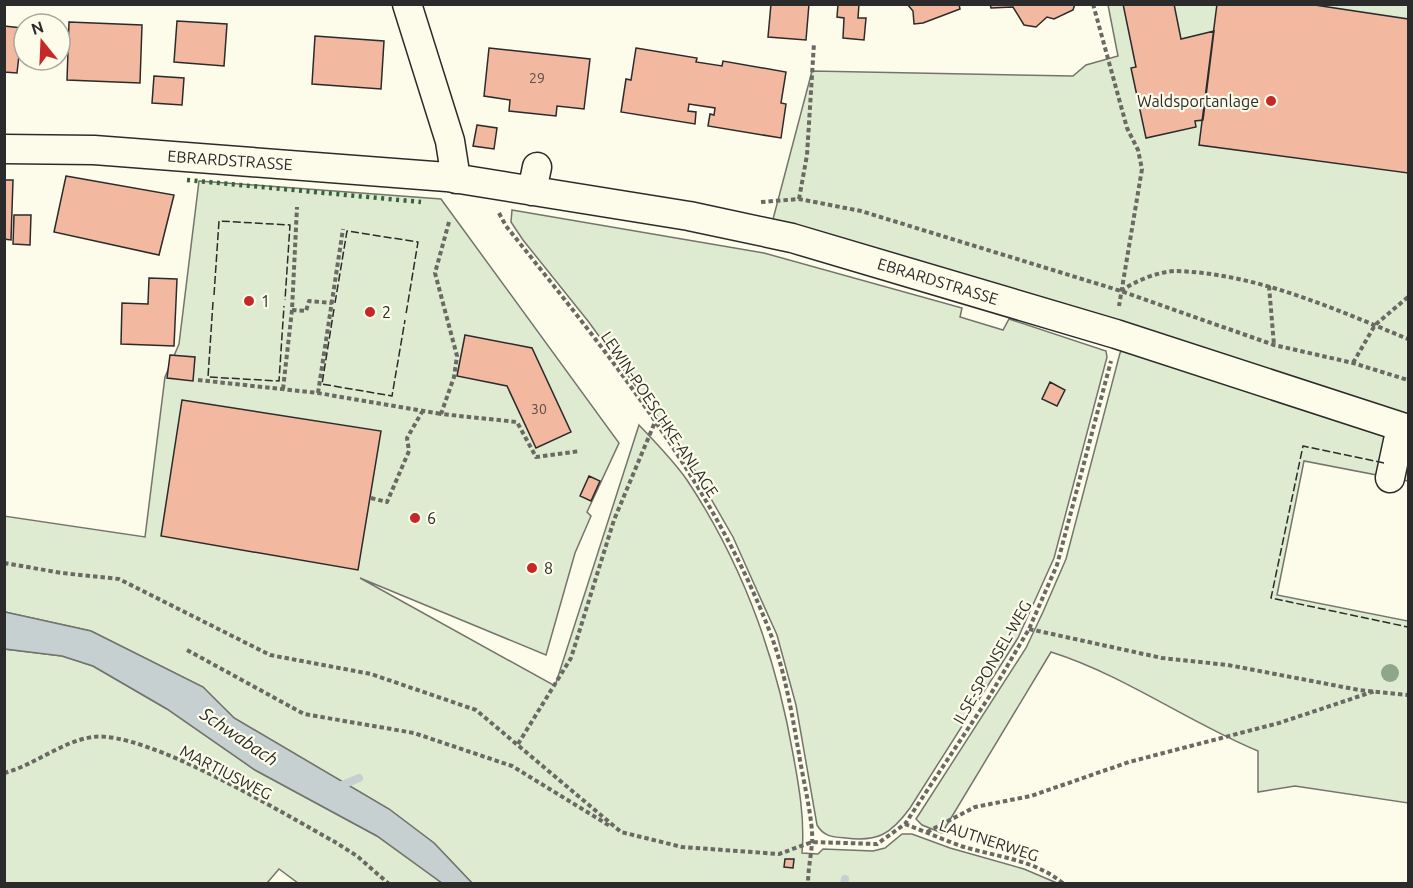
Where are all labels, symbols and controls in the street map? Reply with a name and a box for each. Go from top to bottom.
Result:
north arrow [12,12,72,72]
text: N [29,17,46,38]
house number: 29 [529,70,545,86]
place label: Waldsportanlage [1137,92,1259,110]
marker: Waldsportanlage [1264,94,1278,108]
street label: EBRARDSTRASSE [167,147,293,173]
street label: EBRARDSTRASSE [875,254,1001,308]
place label: 1 [261,292,270,310]
marker: 1 [242,294,256,308]
place label: 2 [382,303,391,321]
marker: 2 [363,305,377,319]
street label: LEWIN-POESCHKE-ANLAGE [598,328,722,500]
house number: 30 [531,401,547,417]
place label: 6 [427,509,436,527]
marker: 6 [408,511,422,525]
place label: 8 [544,559,553,577]
marker: 8 [525,561,539,575]
street label: ILSE-SPONSEL-WEG [949,597,1035,727]
water label: Schwabach [196,702,282,769]
street label: MARTIUSWEG [177,741,275,803]
street label: LAUTNERWEG [937,815,1041,865]

